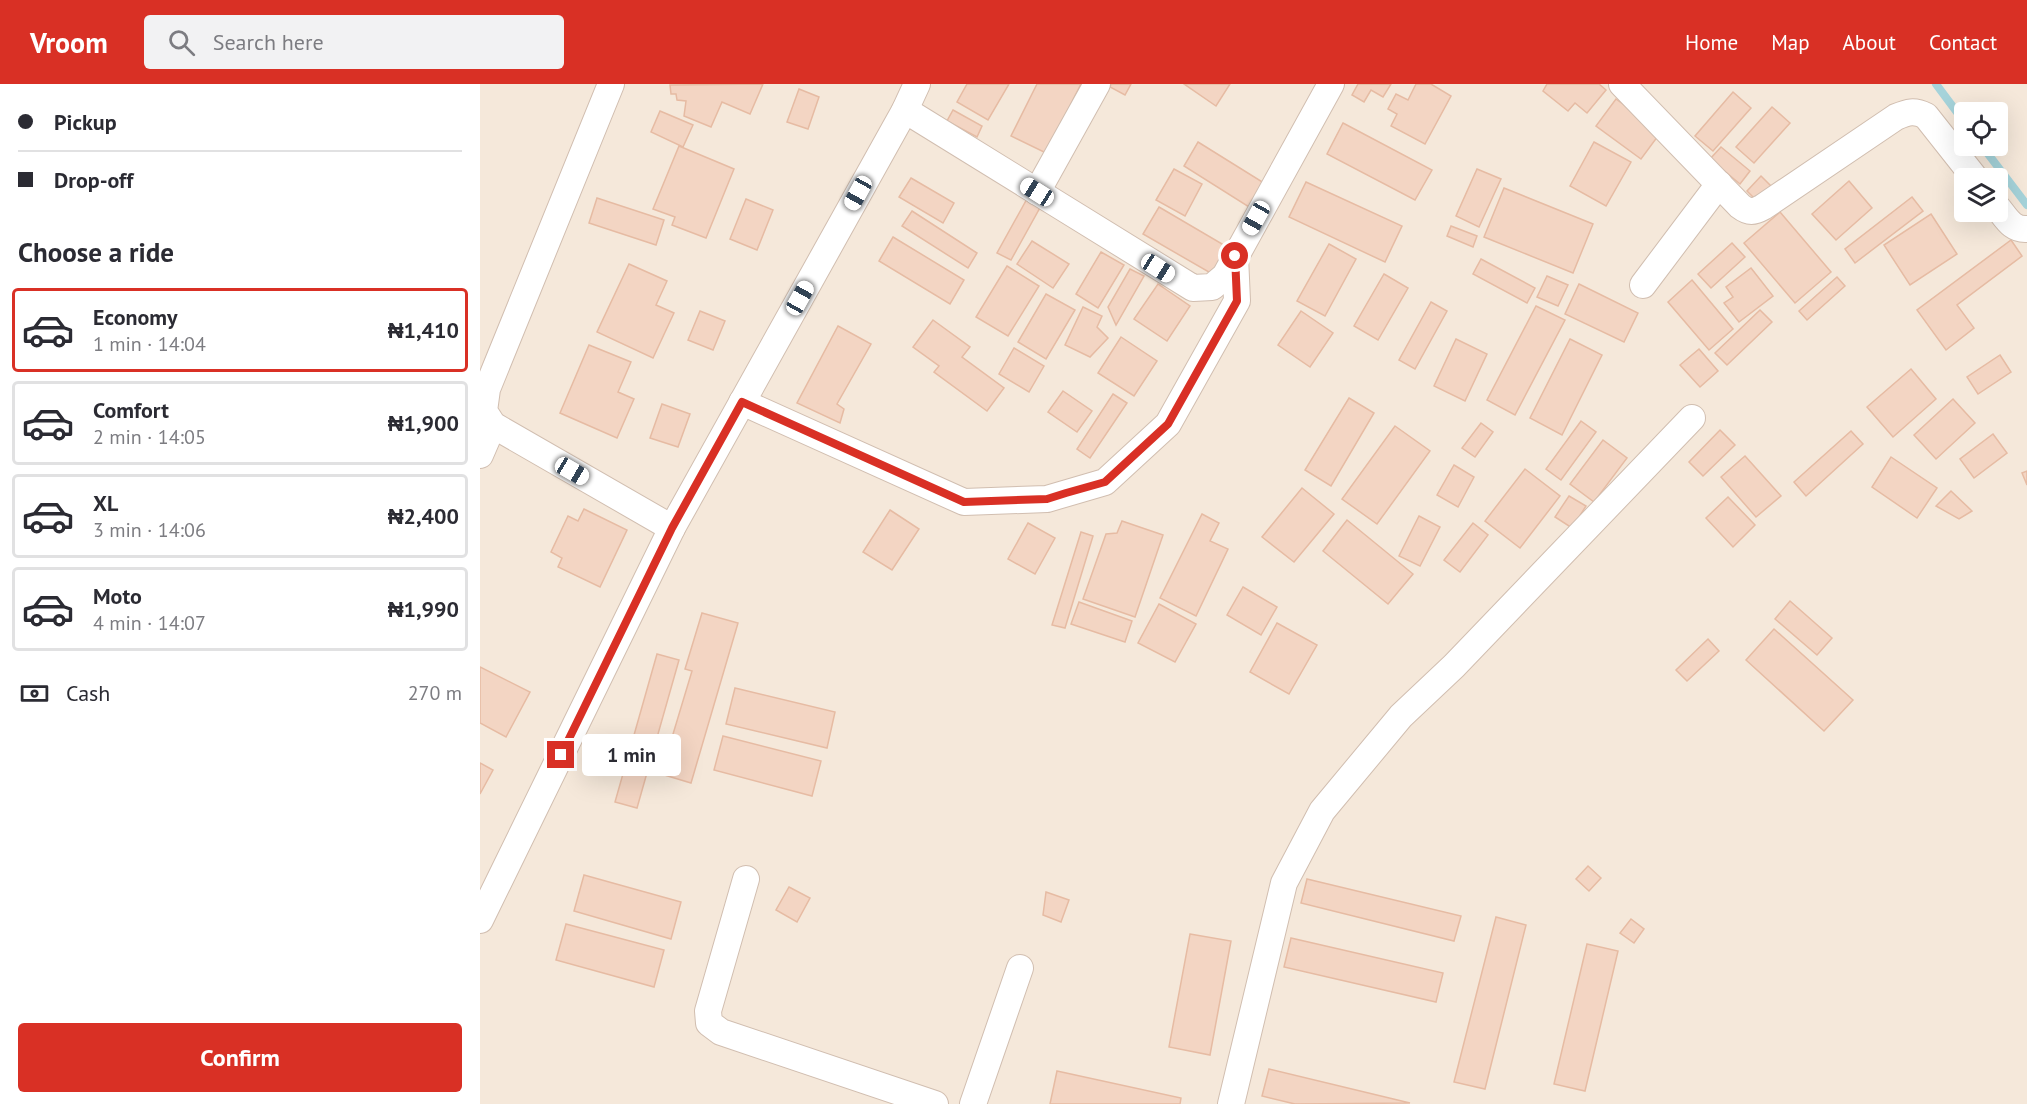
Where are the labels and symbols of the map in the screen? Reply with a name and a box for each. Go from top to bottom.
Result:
car [841,173,875,213]
car [1017,175,1057,209]
car [1239,198,1273,238]
route start [1221,242,1248,269]
car [1138,251,1178,285]
car [783,278,817,318]
car [552,454,592,488]
callout: 1 min [582,734,681,776]
route end [547,741,574,768]

